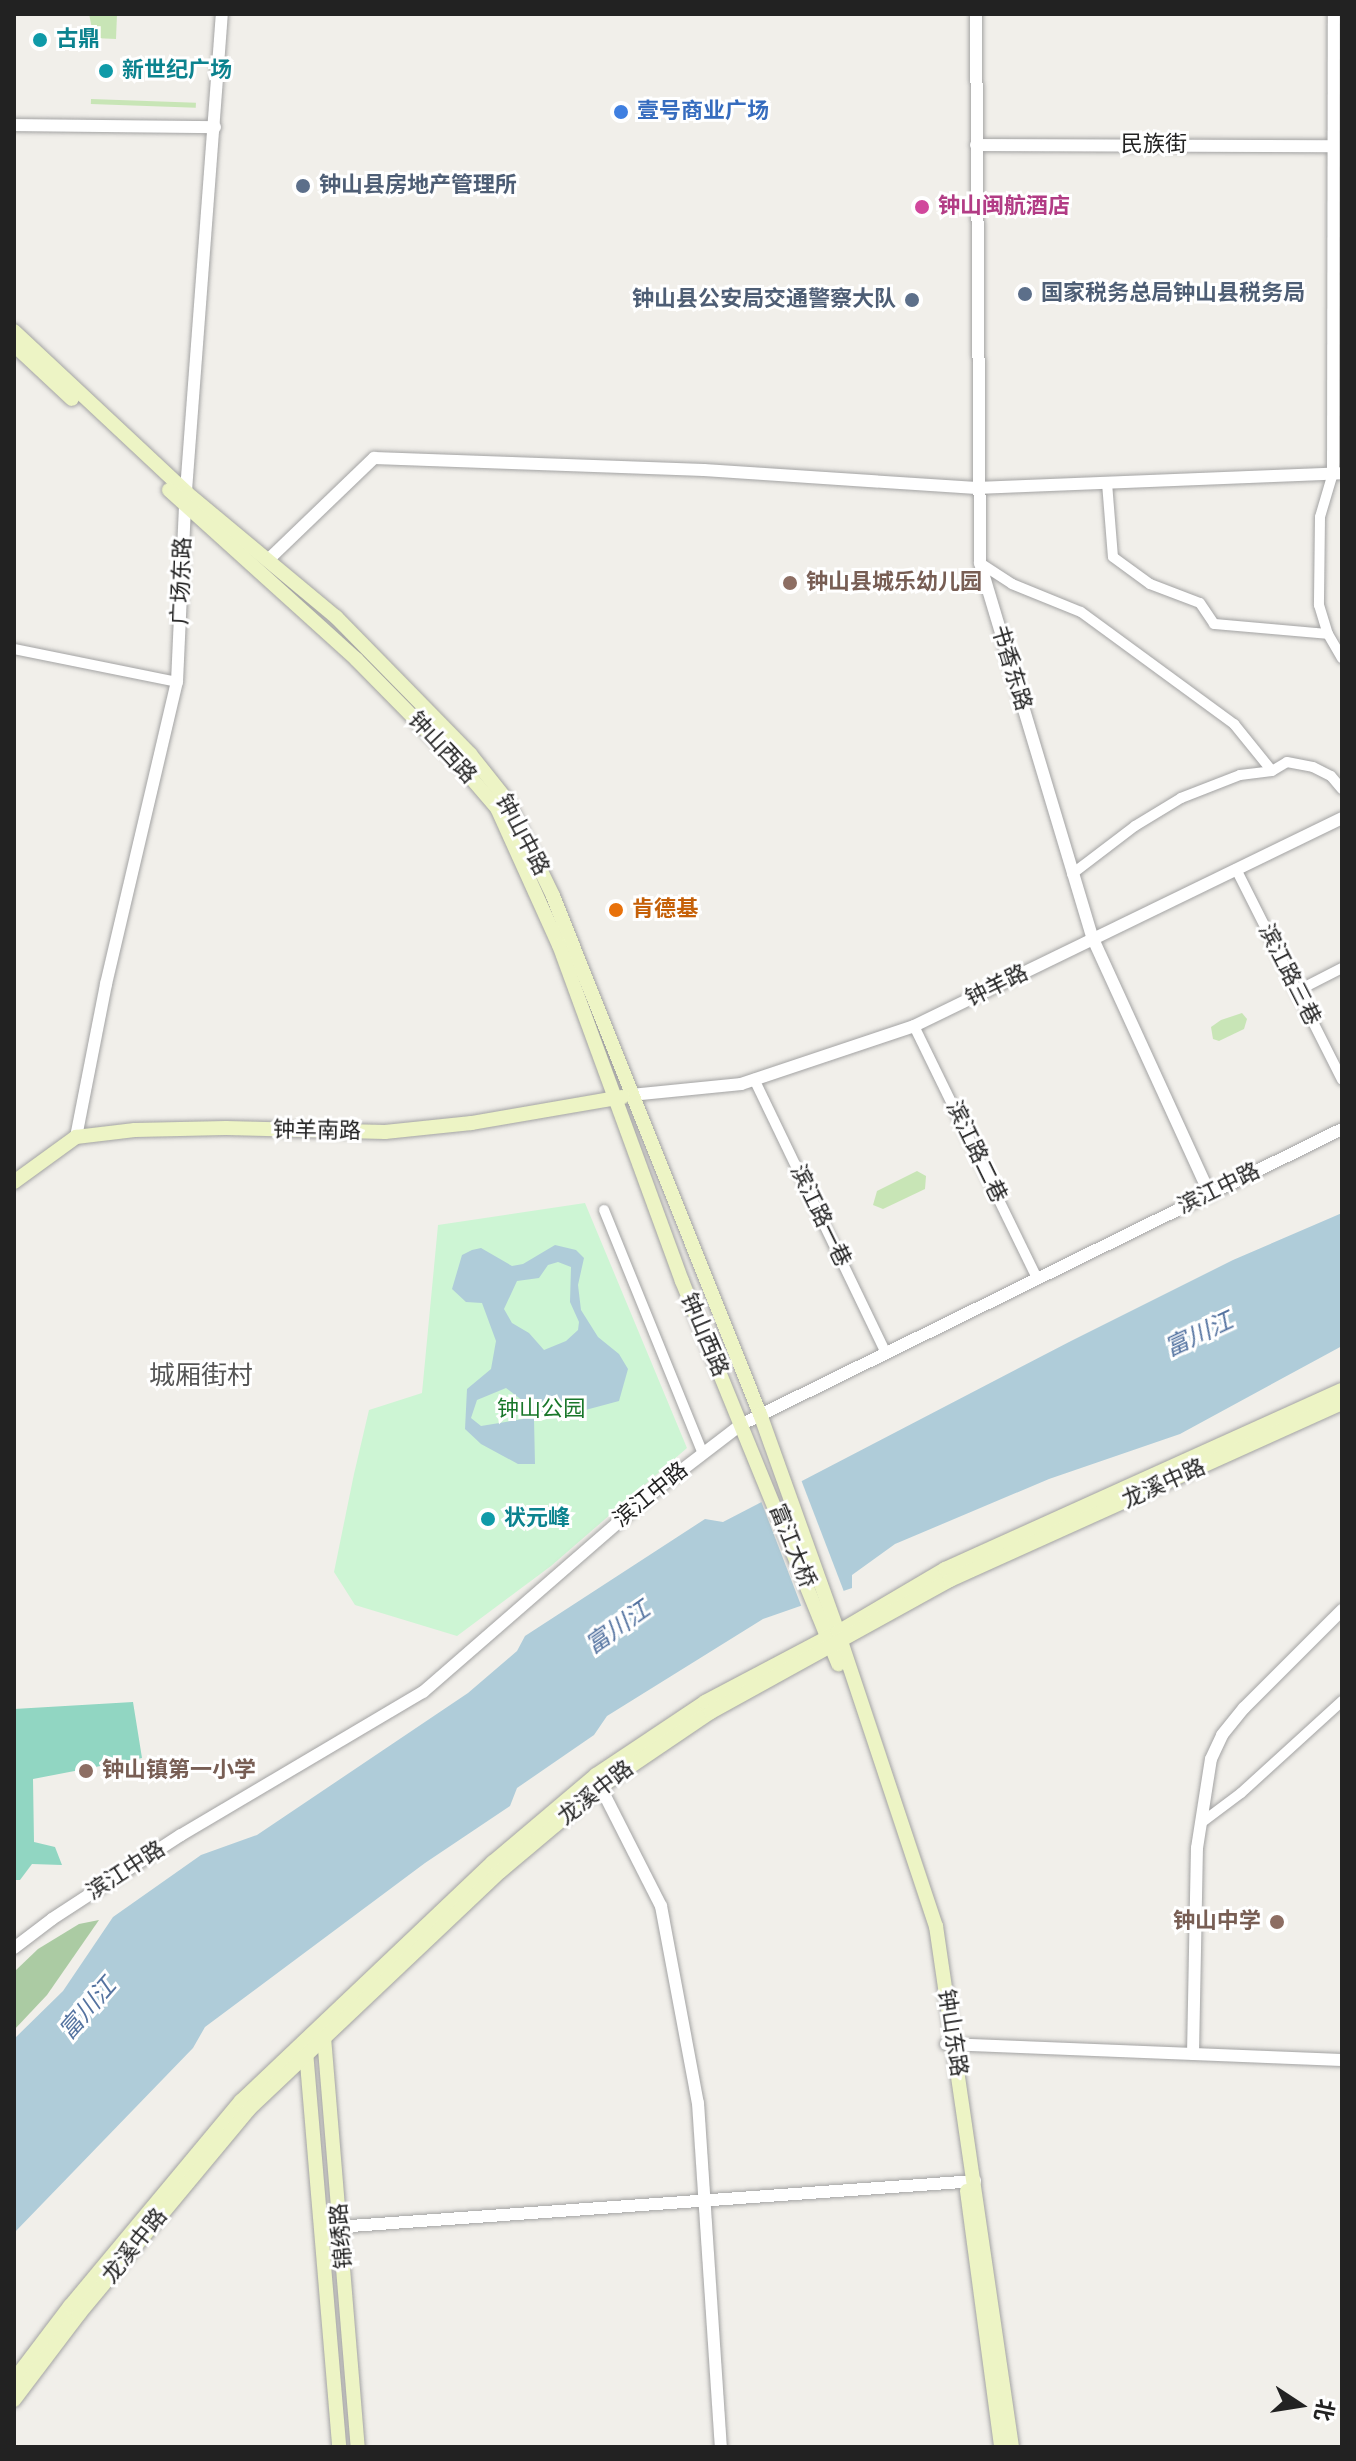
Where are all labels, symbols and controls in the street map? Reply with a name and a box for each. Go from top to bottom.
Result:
place label: 古鼎 [56,27,100,53]
marker: 古鼎 [31,31,49,49]
place label: 新世纪广场 [122,58,232,84]
marker: 新世纪广场 [97,62,115,80]
place label: 壹号商业广场 [637,99,769,125]
marker: 壹号商业广场 [612,103,630,121]
street label: 民族街 [1121,132,1187,158]
place label: 钟山县房地产管理所 [319,173,517,199]
marker: 钟山县房地产管理所 [294,177,312,195]
place label: 钟山闽航酒店 [938,194,1070,220]
marker: 钟山闽航酒店 [913,198,931,216]
place label: 国家税务总局钟山县税务局 [1041,281,1305,307]
marker: 国家税务总局钟山县税务局 [1016,285,1034,303]
place label: 钟山县公安局交通警察大队 [632,287,896,313]
marker: 钟山县公安局交通警察大队 [903,291,921,309]
street label: 广场东路 [167,537,197,625]
place label: 钟山县城乐幼儿园 [806,570,982,596]
marker: 钟山县城乐幼儿园 [781,574,799,592]
street label: 书香东路 [986,622,1036,714]
street label: 钟山西路 [402,707,482,789]
street label: 钟山中路 [490,790,554,880]
place label: 肯德基 [632,897,698,923]
marker: 肯德基 [607,901,625,919]
street label: 滨江路三巷 [1252,920,1326,1030]
street label: 钟羊路 [962,960,1032,1012]
street label: 滨江路二巷 [940,1097,1012,1207]
street label: 钟羊南路 [273,1117,361,1145]
street label: 滨江中路 [1174,1158,1264,1220]
street label: 滨江路一巷 [784,1161,856,1271]
street label: 钟山西路 [675,1289,733,1381]
water label: 富川江 [1160,1307,1238,1363]
district label: 城厢街村 [149,1360,253,1392]
park label: 钟山公园 [497,1397,585,1423]
street label: 龙溪中路 [1118,1454,1210,1514]
street label: 滨江中路 [608,1457,694,1533]
street label: 富江大桥 [763,1500,821,1592]
place label: 状元峰 [504,1506,570,1532]
marker: 状元峰 [479,1510,497,1528]
water label: 富川江 [580,1596,656,1660]
street label: 龙溪中路 [553,1756,639,1830]
place label: 钟山镇第一小学 [102,1758,256,1784]
marker: 钟山镇第一小学 [77,1762,95,1780]
street label: 滨江中路 [82,1836,170,1906]
place label: 钟山中学 [1173,1909,1261,1935]
marker: 钟山中学 [1268,1913,1286,1931]
water label: 富川江 [54,1972,122,2046]
street label: 钟山东路 [932,1987,972,2079]
street label: 锦绣路 [326,2202,358,2270]
street label: 龙溪中路 [97,2203,173,2289]
north arrow [1260,2365,1340,2445]
text: 北 [1306,2396,1341,2424]

